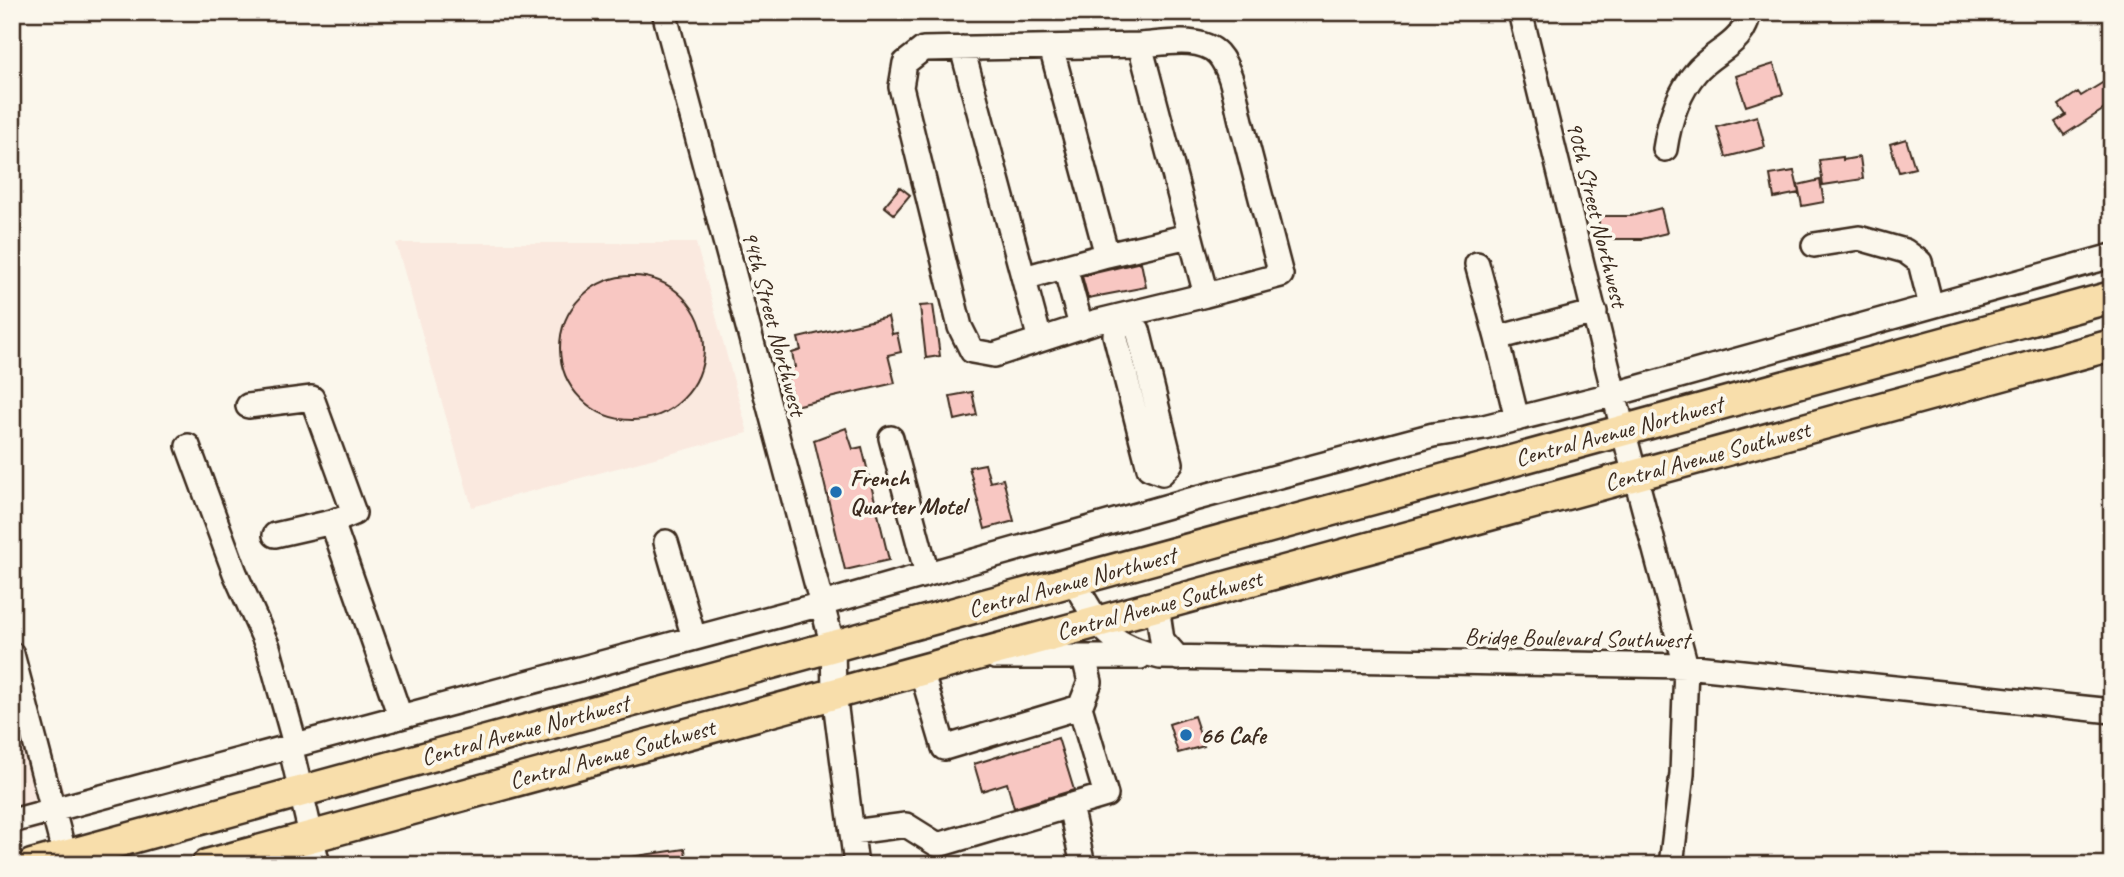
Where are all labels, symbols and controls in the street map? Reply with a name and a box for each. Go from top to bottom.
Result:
street label: 90th Street Northwest [1559,118,1635,312]
street label: 94th Street Northwest [735,227,814,421]
street label: Central Avenue Northwest [1512,388,1729,473]
street label: Central Avenue Southwest [1601,414,1815,498]
place label: French Quarter Motel [850,463,971,521]
marker: French Quarter Motel [828,484,844,500]
street label: Central Avenue Northwest [965,539,1182,624]
street label: Central Avenue Southwest [1053,563,1267,647]
street label: Bridge Boulevard Southwest [1464,621,1693,655]
street label: Central Avenue Northwest [418,687,635,772]
street label: Central Avenue Southwest [506,712,720,796]
place label: 66 Cafe [1200,720,1268,750]
marker: 66 Cafe [1178,727,1194,743]

